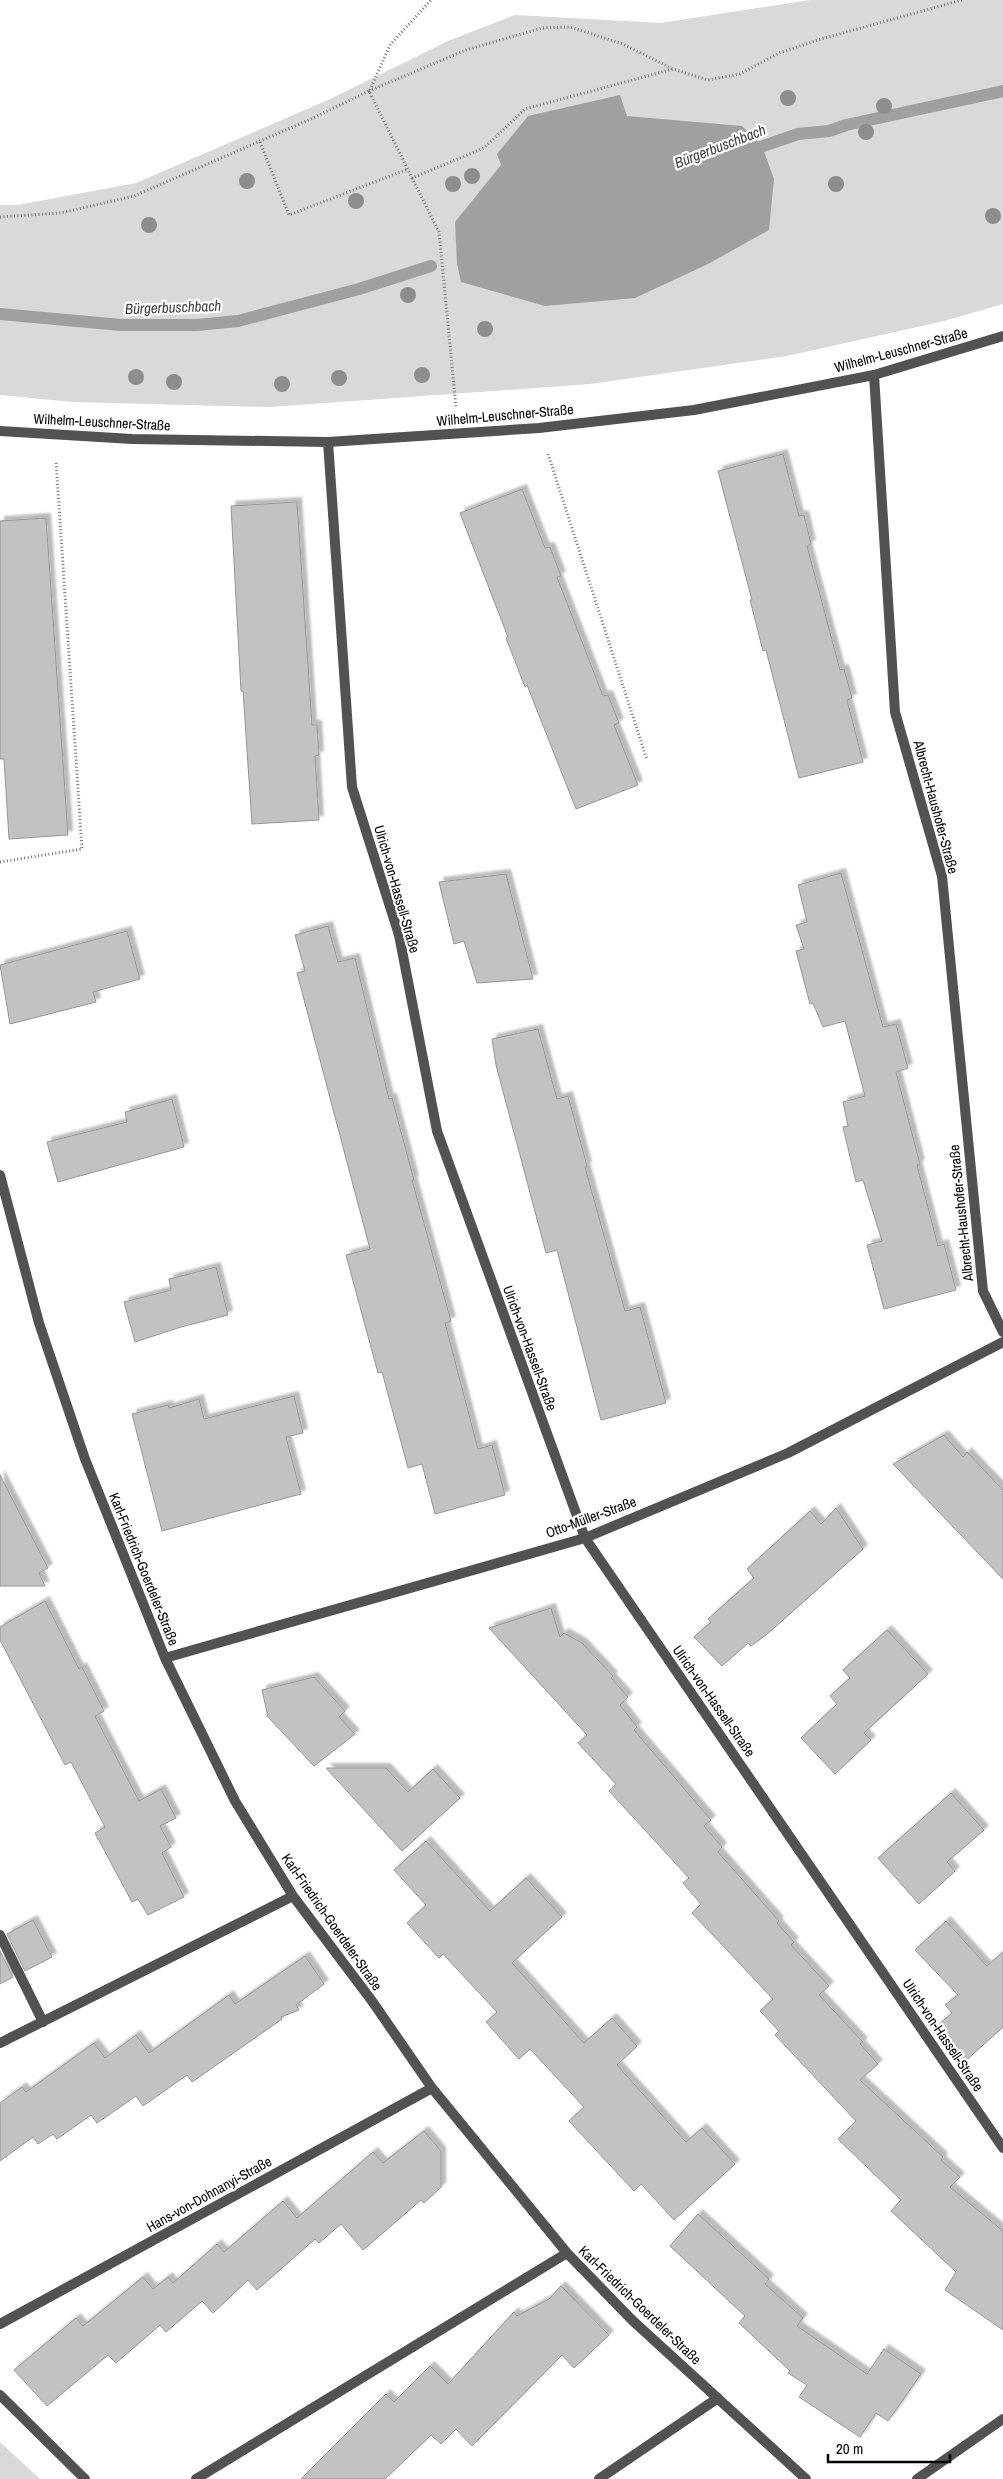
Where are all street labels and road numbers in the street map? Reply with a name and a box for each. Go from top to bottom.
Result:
street label: Wilhelm-Leuschner-Straße [832,324,970,376]
street label: Wilhelm-Leuschner-Straße [436,400,574,430]
street label: Wilhelm-Leuschner-Straße [33,409,171,435]
street label: Albrecht-Haushofer-Straße [909,737,962,876]
street label: Ulrich-von-Hassell-Straße [370,823,424,955]
street label: Albrecht-Haushofer-Straße [945,1144,977,1283]
street label: Ulrich-von-Hassell-Straße [499,1283,561,1413]
street label: Karl-Friedrich-Goerdeler-Straße [105,1490,183,1648]
street label: Otto-Müller-Straße [543,1492,639,1542]
street label: Ulrich-von-Hassell-Straße [669,1642,759,1760]
street label: Karl-Friedrich-Goerdeler-Straße [278,1850,386,1994]
street label: Ulrich-von-Hassell-Straße [899,1975,987,2095]
street label: Hans-von-Dohnanyi-Straße [143,2152,275,2236]
street label: Karl-Friedrich-Goerdeler-Straße [575,2242,705,2368]

